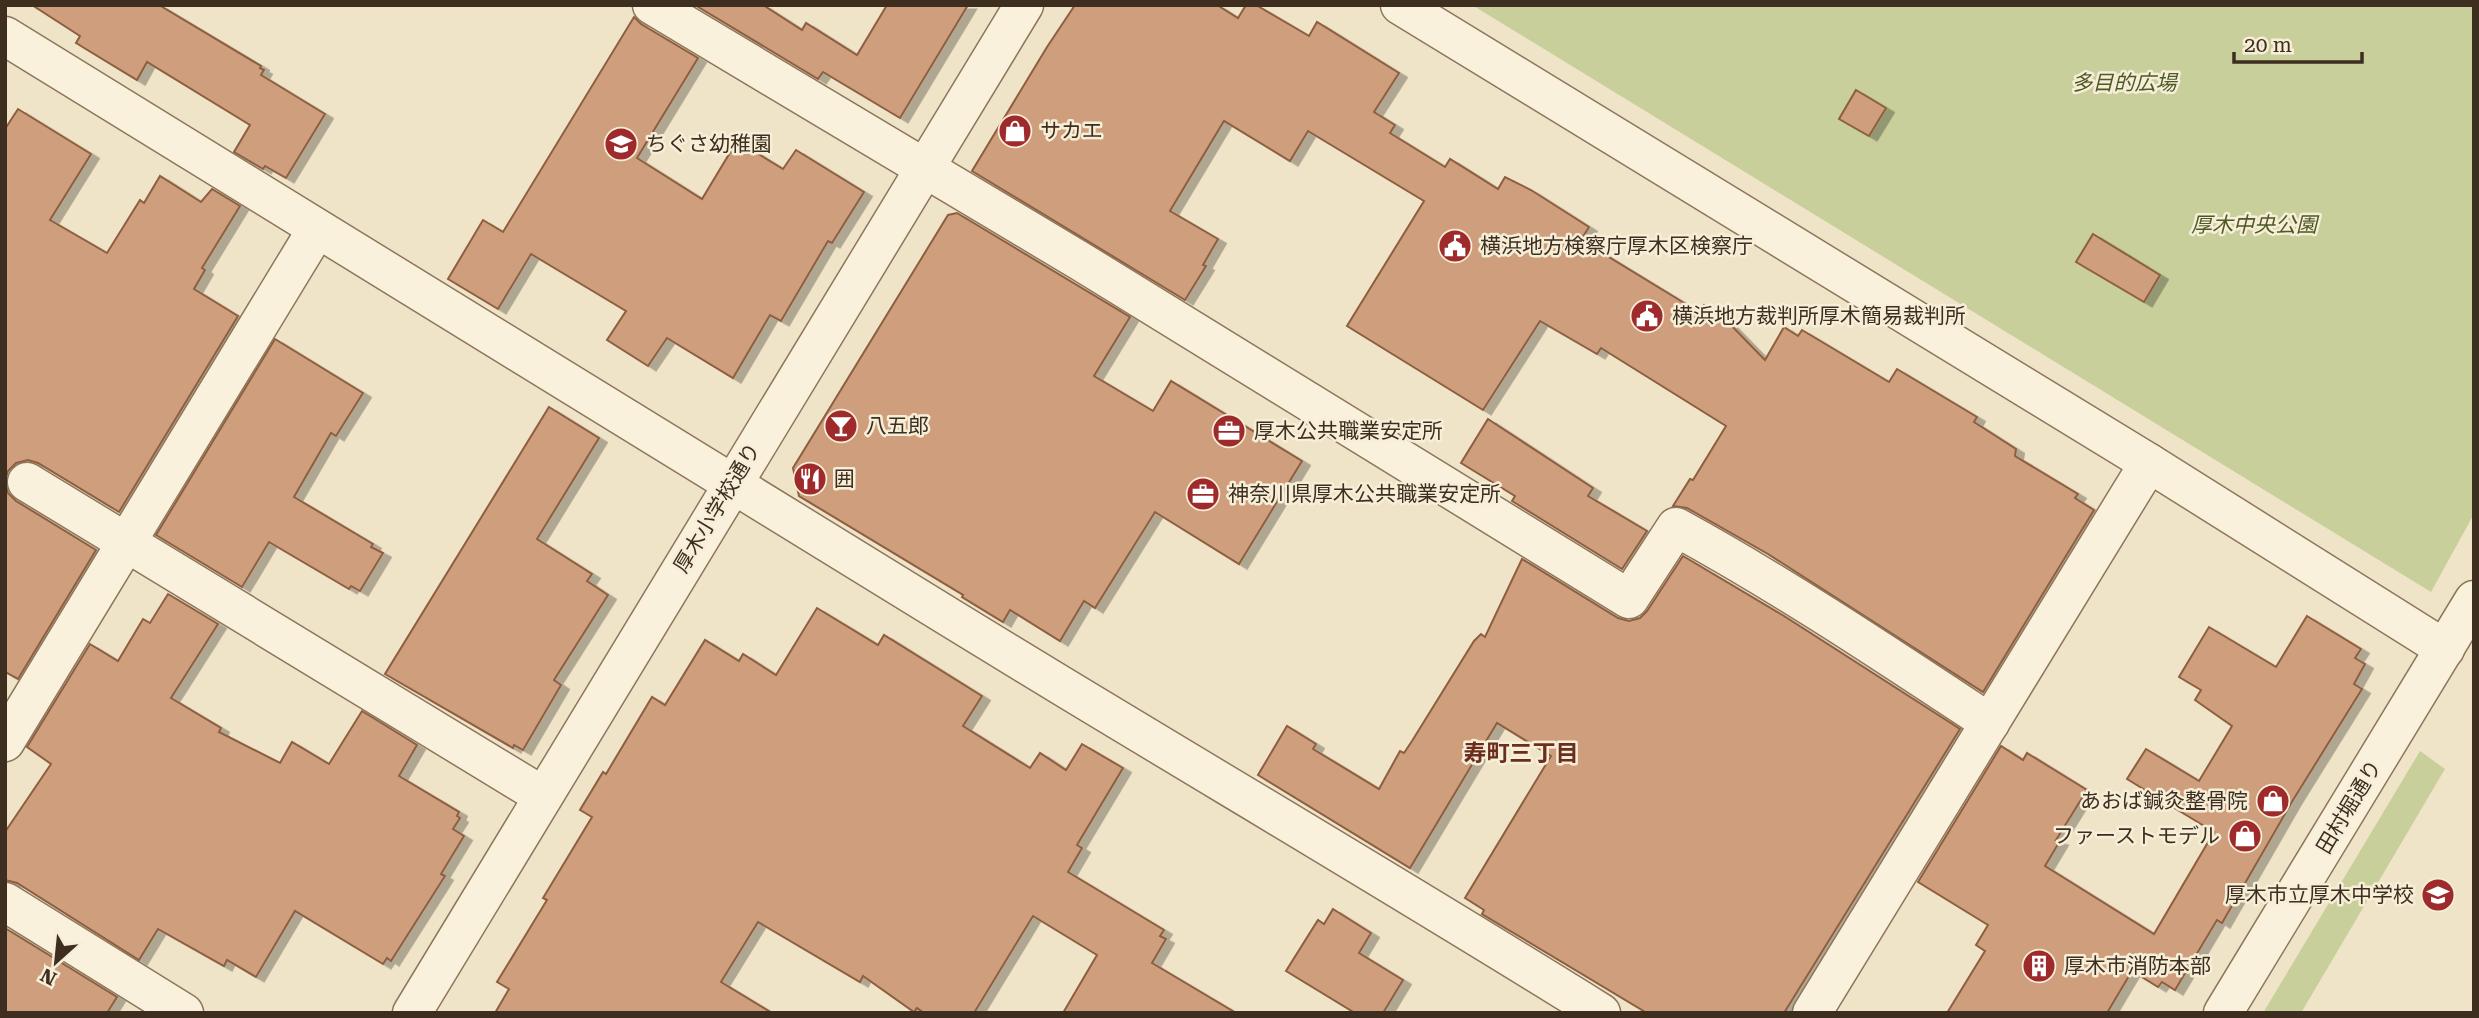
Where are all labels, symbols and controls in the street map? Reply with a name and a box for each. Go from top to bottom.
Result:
scale bar [2234,21,2362,65]
text: 20 m [2244,33,2292,57]
park label: 多目的広場 [2072,71,2178,95]
shop icon: サカエ [996,112,1034,150]
place label: サカエ [1040,119,1103,143]
school or university icon: ちぐさ幼稚園 [602,125,640,163]
place label: ちぐさ幼稚園 [646,132,772,156]
park label: 厚木中央公園 [2191,213,2320,237]
public building icon: 横浜地方検察庁厚木区検察庁 [1436,227,1474,265]
place label: 横浜地方検察庁厚木区検察庁 [1480,234,1753,258]
public building icon: 横浜地方裁判所厚木簡易裁判所 [1628,297,1666,335]
place label: 横浜地方裁判所厚木簡易裁判所 [1672,304,1966,328]
bar icon: 八五郎 [822,407,860,445]
office icon: 厚木公共職業安定所 [1210,412,1248,450]
place label: 八五郎 [866,414,929,438]
place label: 厚木公共職業安定所 [1254,419,1443,443]
street label: 厚木小学校通り [669,439,765,577]
restaurant icon: 囲 [791,460,829,498]
place label: 囲 [834,467,855,491]
office icon: 神奈川県厚木公共職業安定所 [1184,475,1222,513]
place label: 神奈川県厚木公共職業安定所 [1228,482,1501,506]
district label: 寿町三丁目 [1464,740,1579,767]
street label: 田村堀通り [2312,756,2386,858]
shop icon: あおば鍼灸整骨院 [2254,782,2292,820]
place label: あおば鍼灸整骨院 [2080,789,2248,813]
shop icon: ファーストモデル [2226,817,2264,855]
place label: ファーストモデル [2053,824,2220,848]
school or university icon: 厚木市立厚木中学校 [2419,876,2457,914]
place label: 厚木市立厚木中学校 [2225,883,2414,907]
north arrow [21,927,91,997]
building icon: 厚木市消防本部 [2020,947,2058,985]
place label: 厚木市消防本部 [2064,954,2211,978]
text: N [36,963,60,990]

